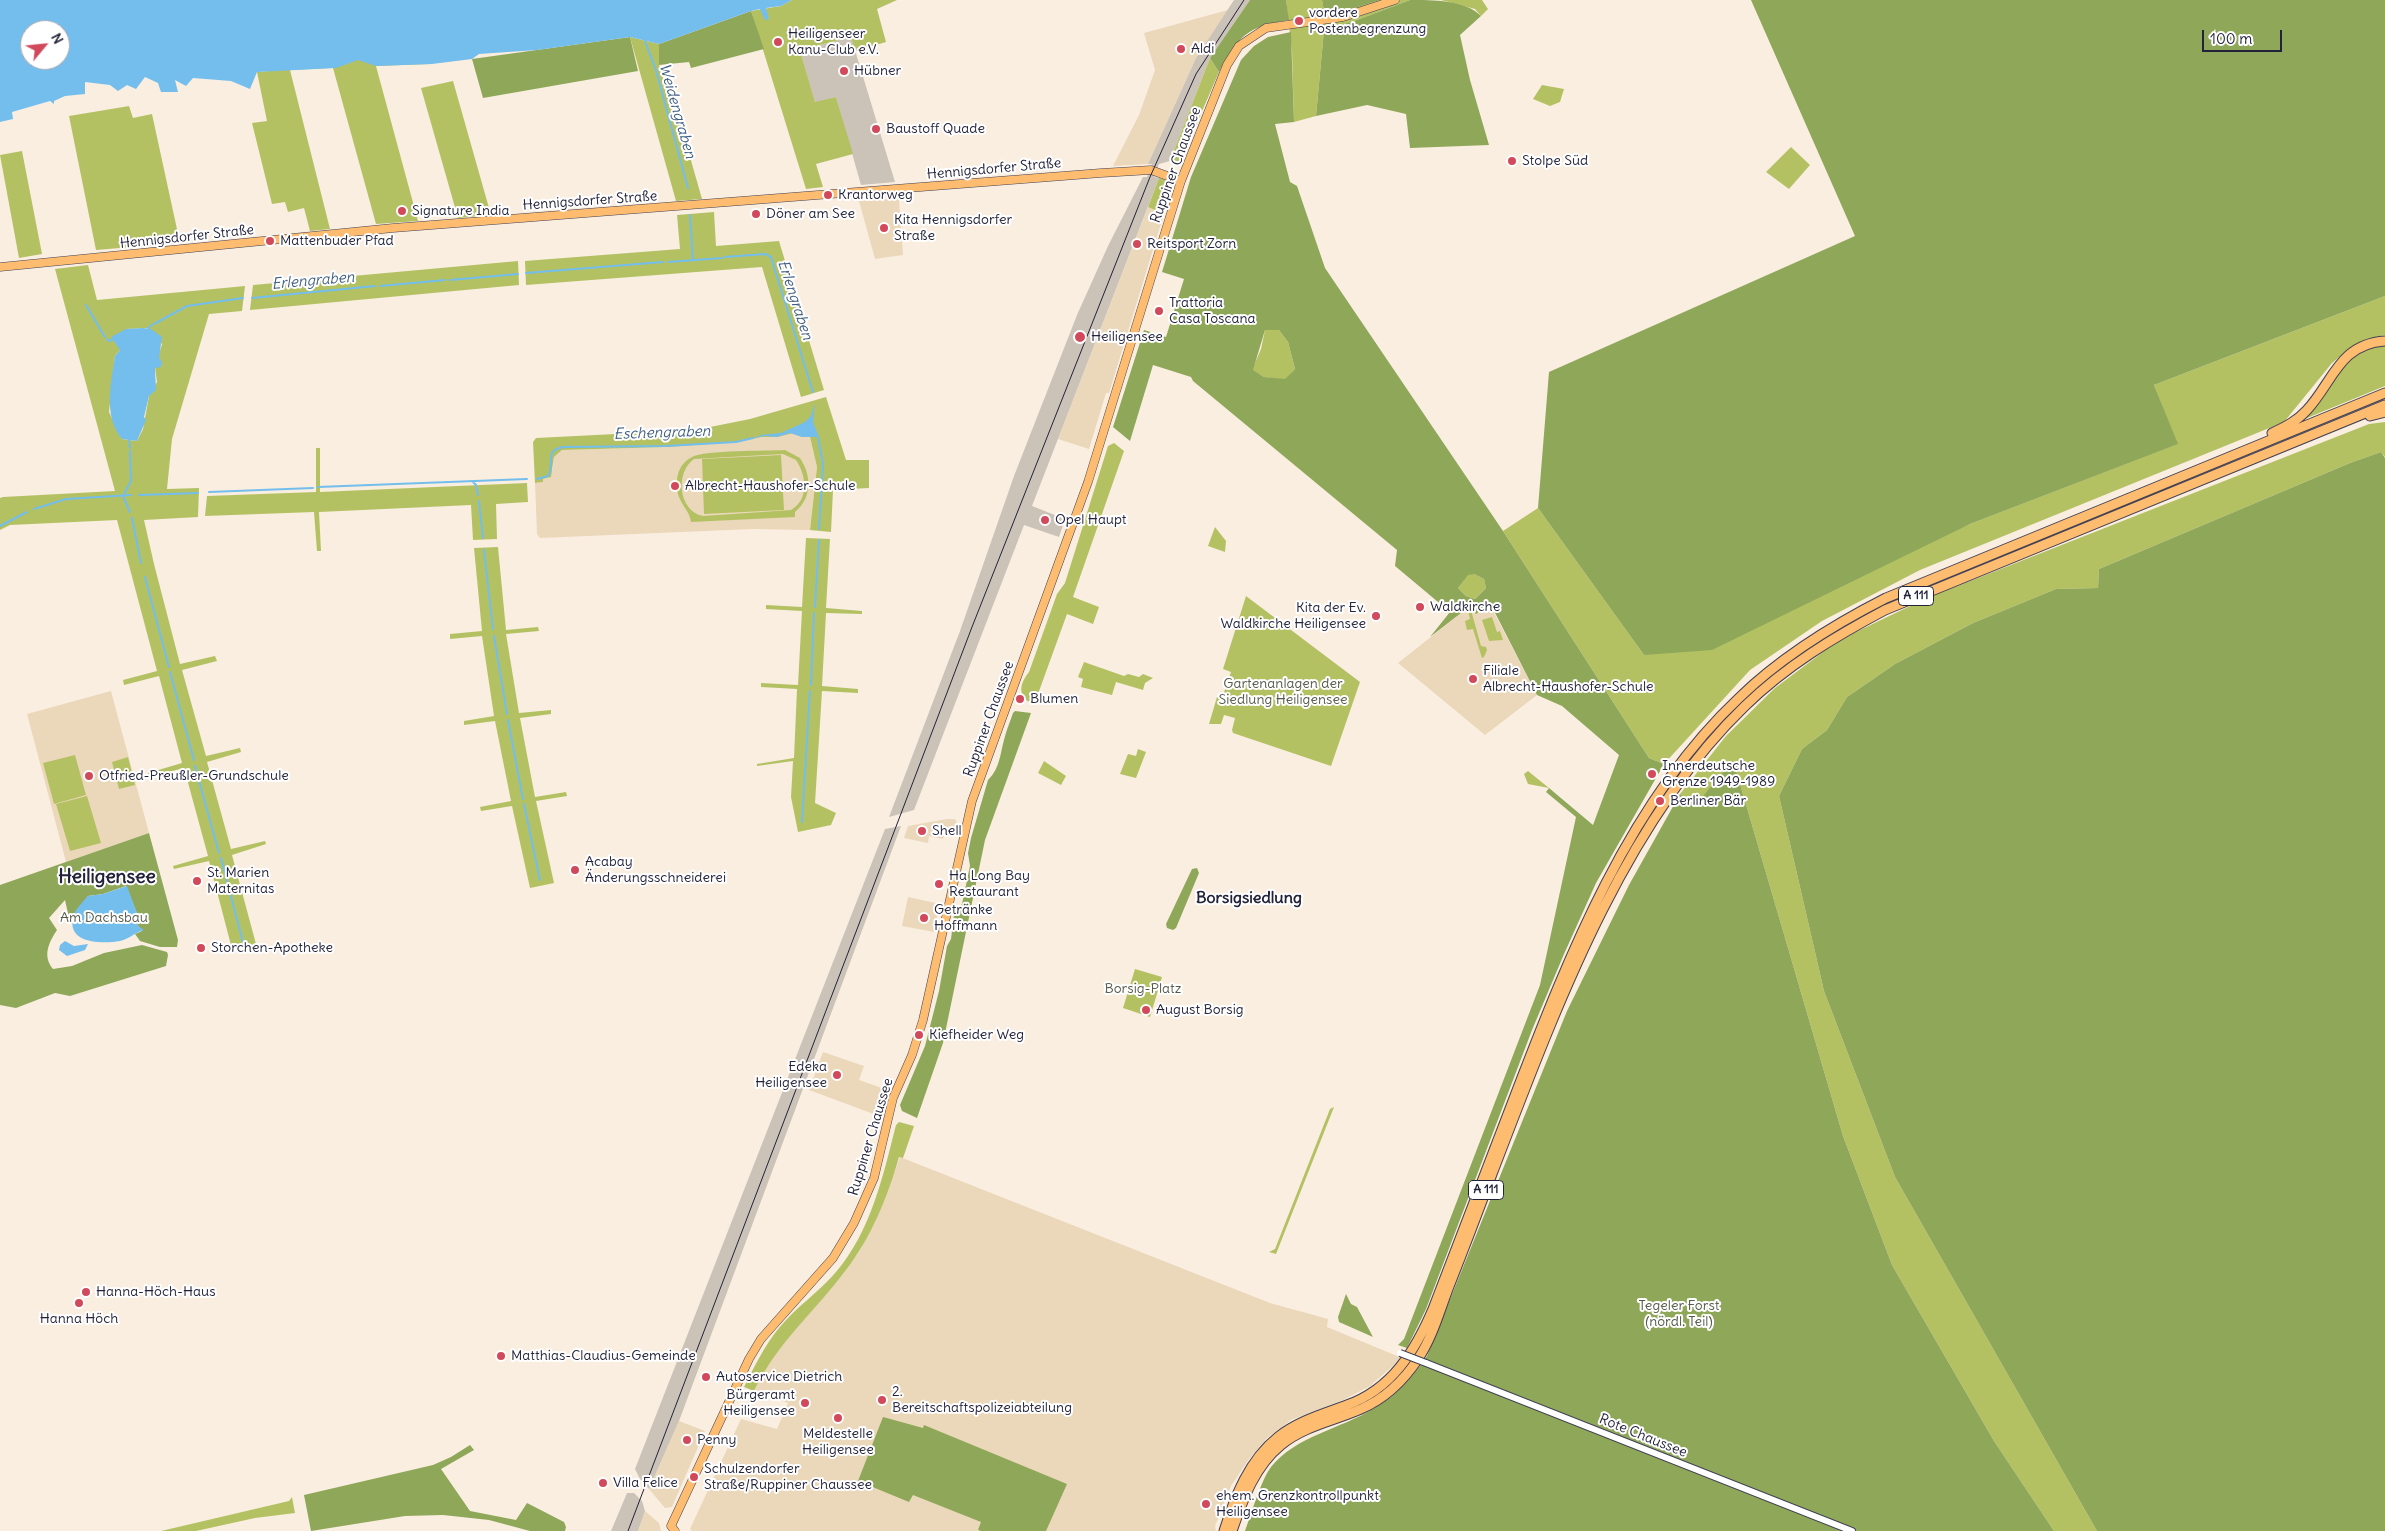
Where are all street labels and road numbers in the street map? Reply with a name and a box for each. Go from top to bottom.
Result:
street label: Ruppiner Chaussee [1147,105,1205,225]
street label: Hennigsdorfer Straße [926,155,1062,183]
street label: Hennigsdorfer Straße [522,188,658,214]
street label: Hennigsdorfer Straße [119,222,255,252]
road number: A 111 [1898,586,1934,606]
street label: Ruppiner Chaussee [960,659,1018,779]
street label: Ruppiner Chaussee [845,1076,897,1198]
road number: A 111 [1468,1180,1504,1200]
street label: Rote Chaussee [1597,1411,1689,1461]

